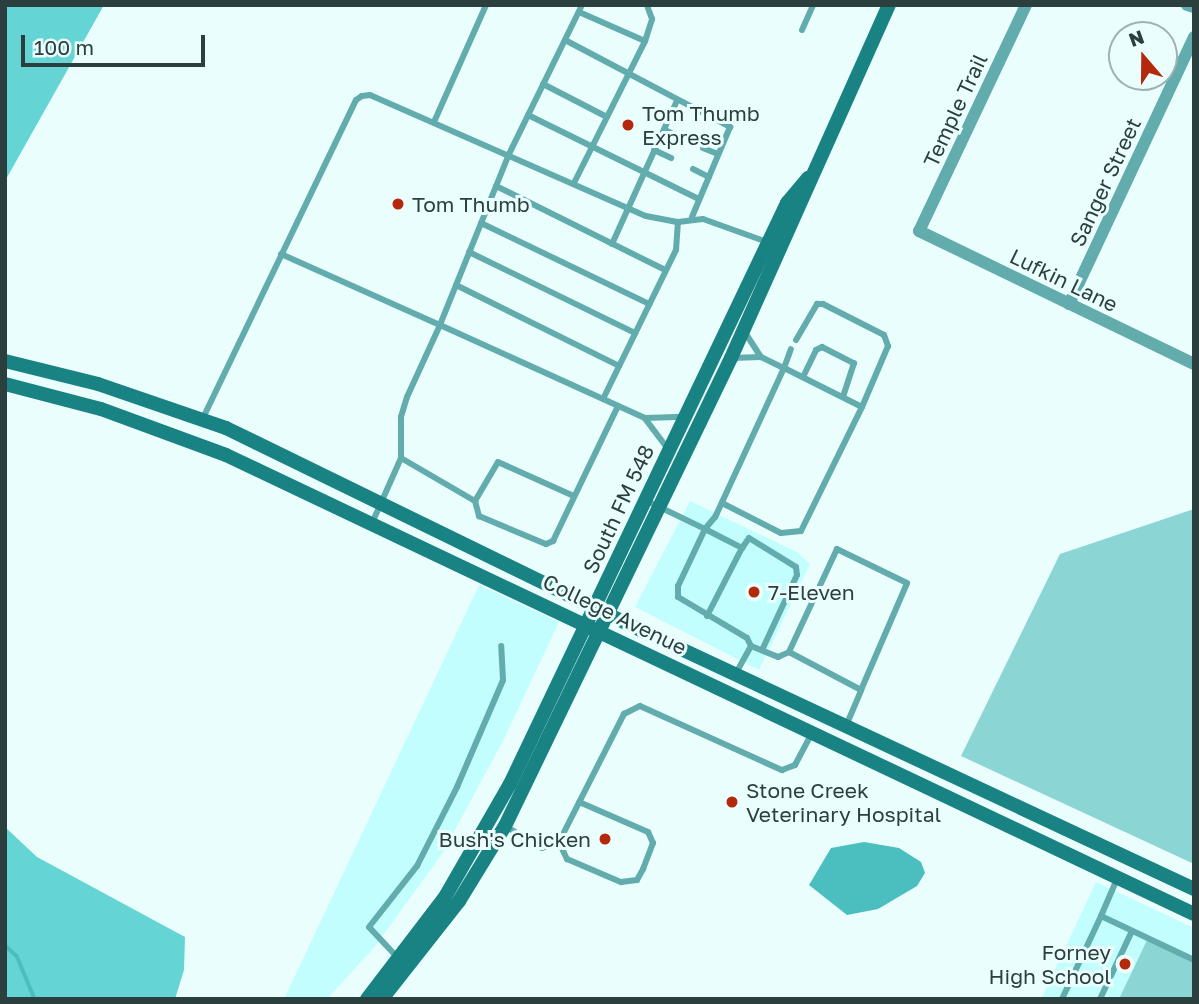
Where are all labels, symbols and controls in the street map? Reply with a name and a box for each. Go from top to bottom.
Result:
scale bar [24,21,208,65]
north arrow [1108,21,1178,91]
text: N [1126,24,1147,51]
text: 100 m [34,34,94,60]
street label: Temple Trail [918,49,992,171]
place label: Tom Thumb Express [642,100,760,150]
street label: Sanger Street [1064,114,1146,250]
marker: Tom Thumb Express [620,117,636,133]
place label: Tom Thumb [412,191,530,217]
marker: Tom Thumb [390,196,406,212]
street label: Lufkin Lane [1006,243,1122,317]
street label: South FM 548 [577,441,659,577]
street label: College Avenue [539,568,691,660]
place label: 7-Eleven [768,579,855,605]
marker: 7-Eleven [746,584,762,600]
place label: Stone Creek Veterinary Hospital [746,777,941,827]
marker: Stone Creek Veterinary Hospital [724,794,740,810]
place label: Bush's Chicken [439,826,591,852]
marker: Bush's Chicken [597,831,613,847]
place label: Forney High School [989,939,1111,989]
marker: Forney High School [1117,956,1133,972]

